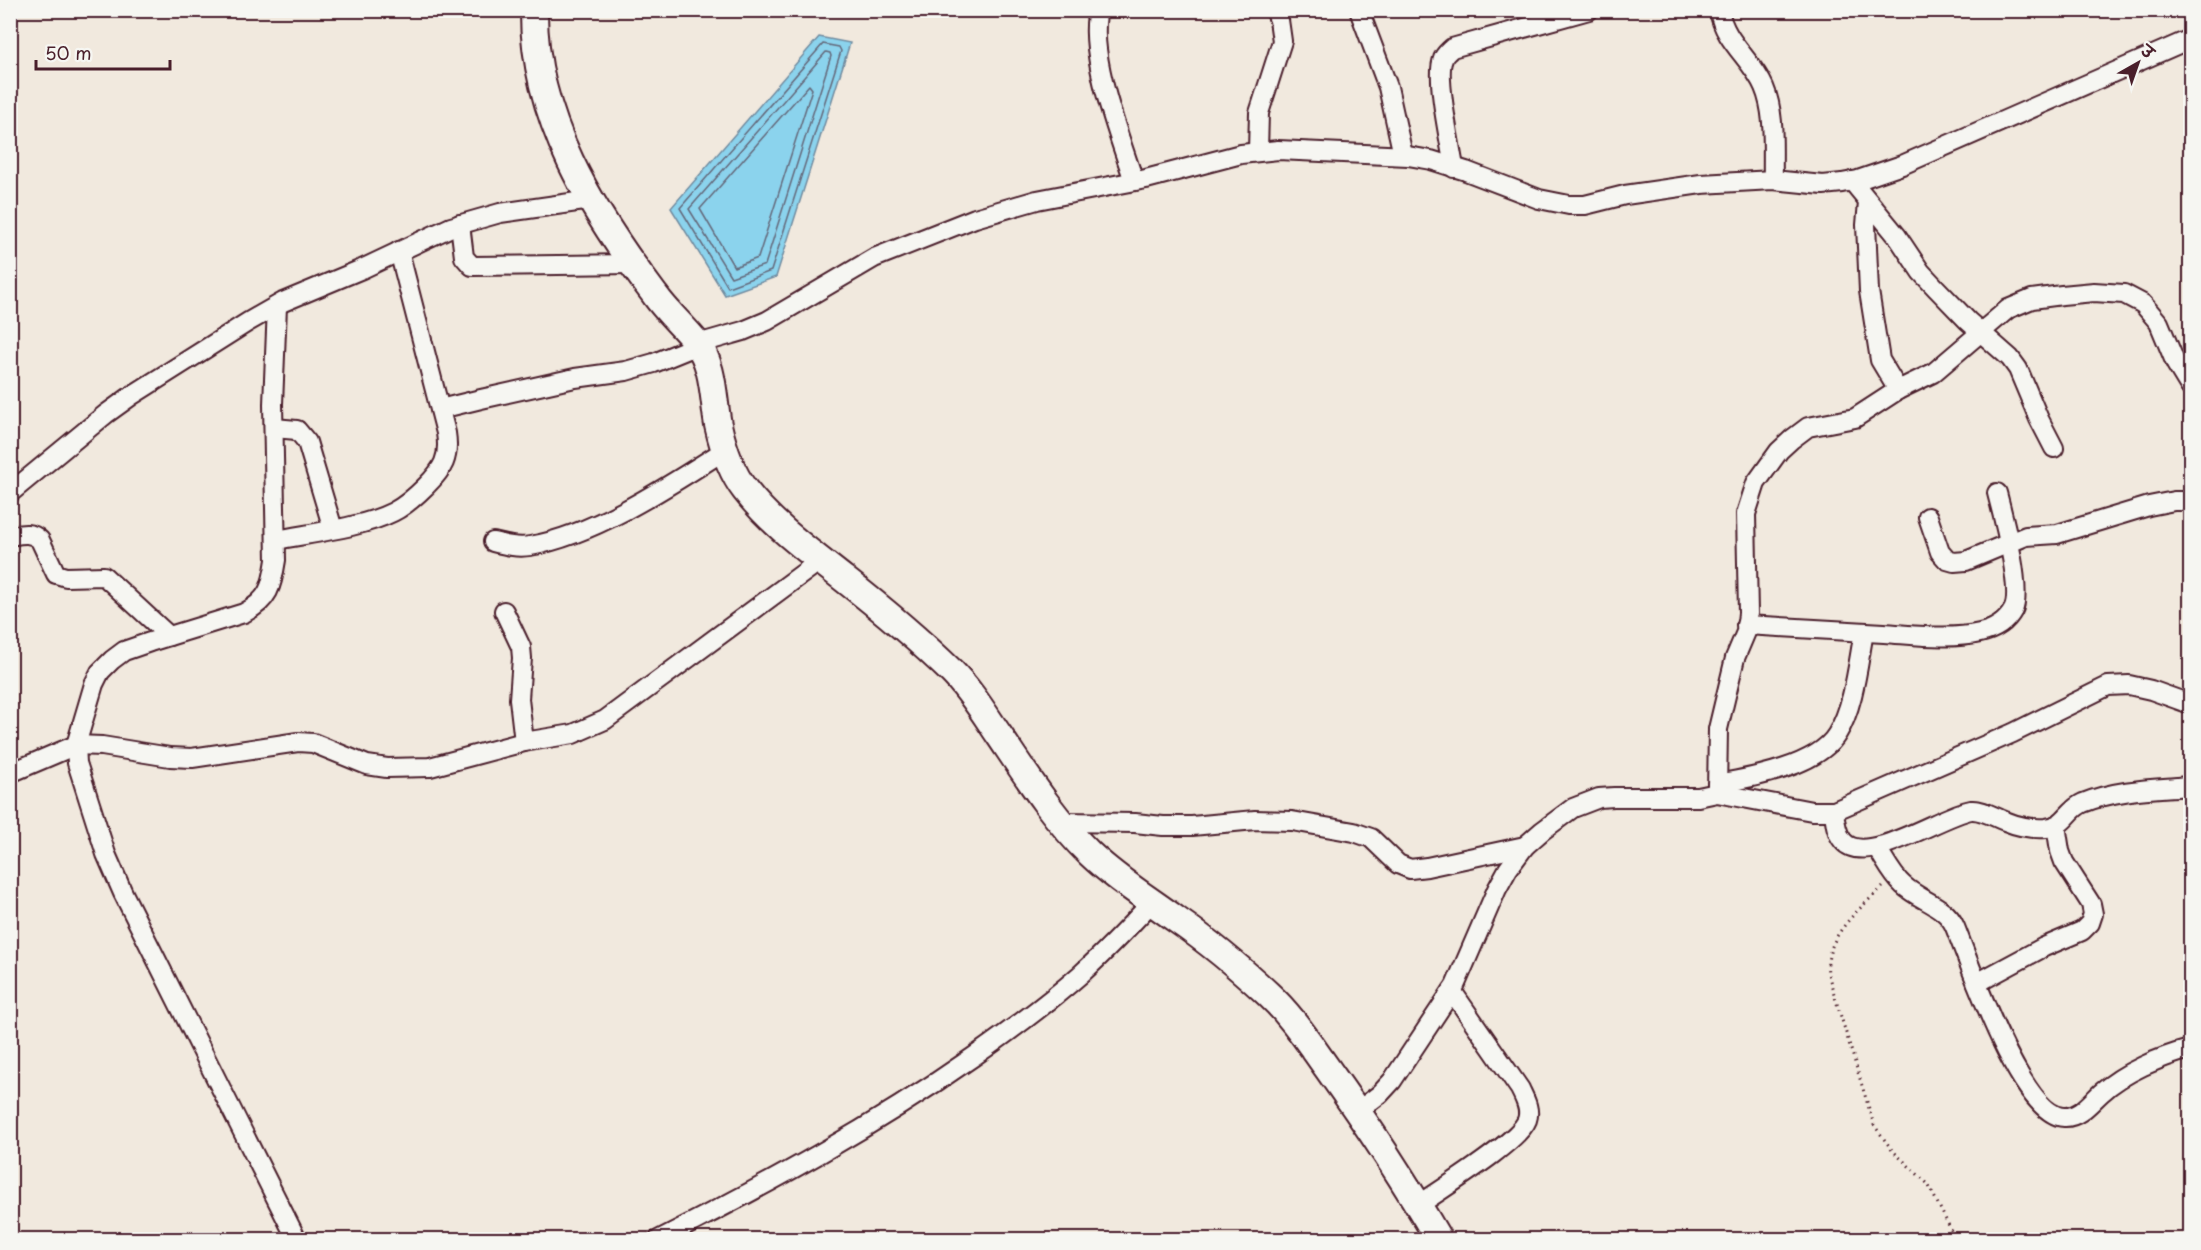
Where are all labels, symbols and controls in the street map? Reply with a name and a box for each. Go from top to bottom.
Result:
scale bar [36,33,170,71]
north arrow [2108,33,2168,93]
text: उ [2135,37,2161,64]
text: 50 m [45,39,92,66]

